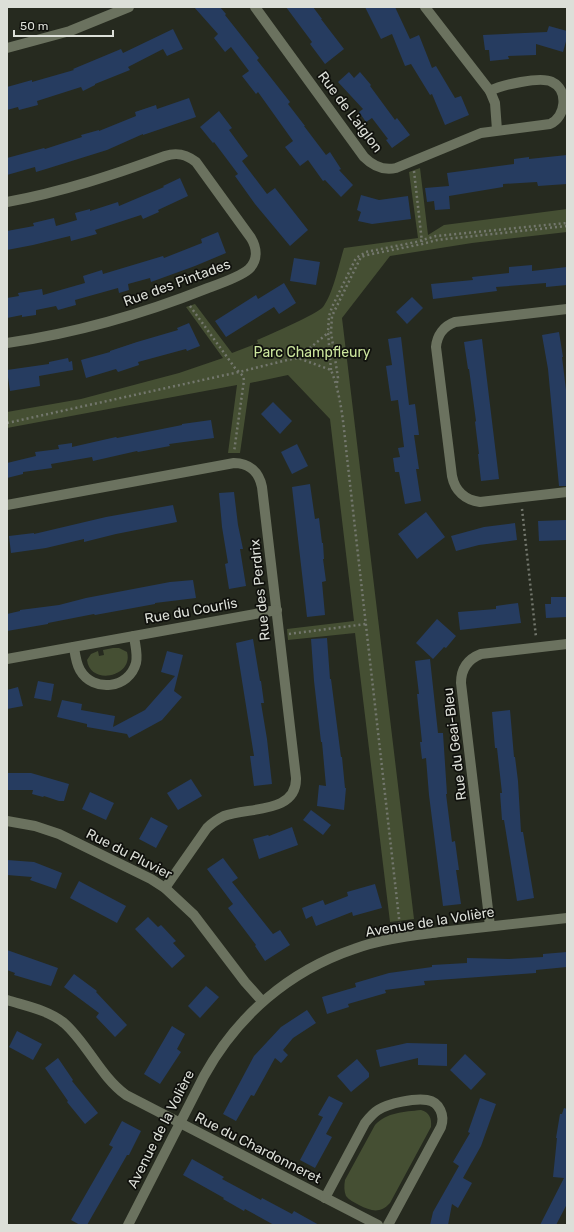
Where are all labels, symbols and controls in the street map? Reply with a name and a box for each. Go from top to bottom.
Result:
scale bar [14,12,113,38]
text: 50 m [20,19,48,33]
street label: Rue de L'aiglon [314,68,386,156]
street label: Rue des Pintades [121,256,233,310]
park label: Parc Champfleury [254,344,371,361]
street label: Rue des Perdrix [246,538,274,642]
street label: Rue du Courlis [143,594,239,628]
street label: Rue du Geai-Bleu [440,687,470,801]
street label: Rue du Pluvier [83,825,175,883]
street label: Avenue de la Volière [364,903,496,941]
street label: Avenue de la Volière [124,1067,198,1191]
street label: Rue du Chardonneret [192,1109,324,1187]

